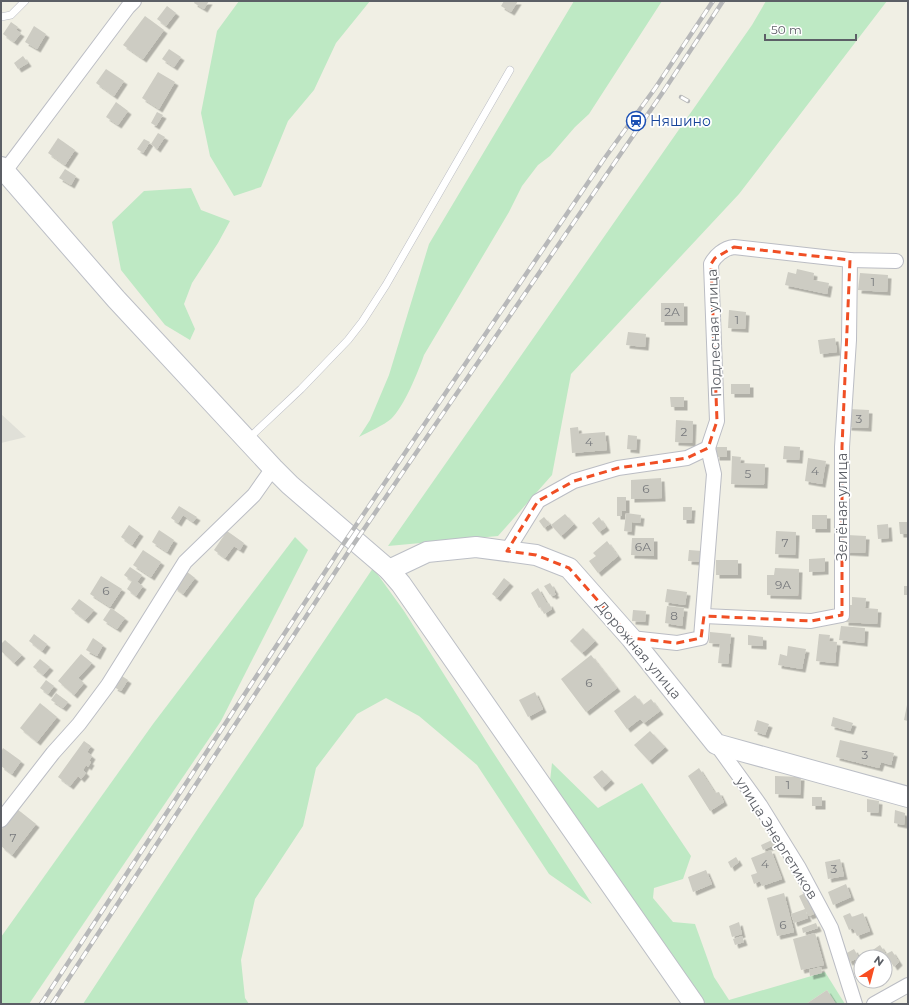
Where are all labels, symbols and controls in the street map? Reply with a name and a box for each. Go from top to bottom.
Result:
scale bar [765,16,856,42]
text: 50 m [771,22,802,37]
station icon: Няшино [625,110,647,132]
place label: Няшино [650,112,711,130]
street label: Подлесная улица [703,269,725,397]
house number: 1 [871,274,875,289]
house number: 2А [664,304,680,319]
house number: 1 [735,312,739,327]
house number: 3 [856,411,863,426]
house number: 2 [681,424,688,439]
house number: 4 [585,434,593,449]
street label: Зелёная улица [833,453,851,561]
house number: 4 [811,463,819,478]
house number: 5 [745,466,752,481]
house number: 6 [642,481,650,496]
house number: 7 [781,535,789,550]
house number: 6А [635,539,651,554]
house number: 9А [775,577,791,592]
house number: 6 [102,583,110,598]
street label: Дорожная улица [593,597,685,703]
house number: 8 [670,608,678,623]
house number: 6 [585,675,593,690]
house number: 3 [862,747,869,762]
street label: улица Энергетиков [731,773,822,903]
house number: 1 [786,777,790,792]
house number: 7 [9,830,17,845]
house number: 4 [761,856,769,871]
house number: 3 [831,861,838,876]
house number: 6 [779,917,787,932]
north arrow [853,949,893,989]
text: N [871,953,887,969]

